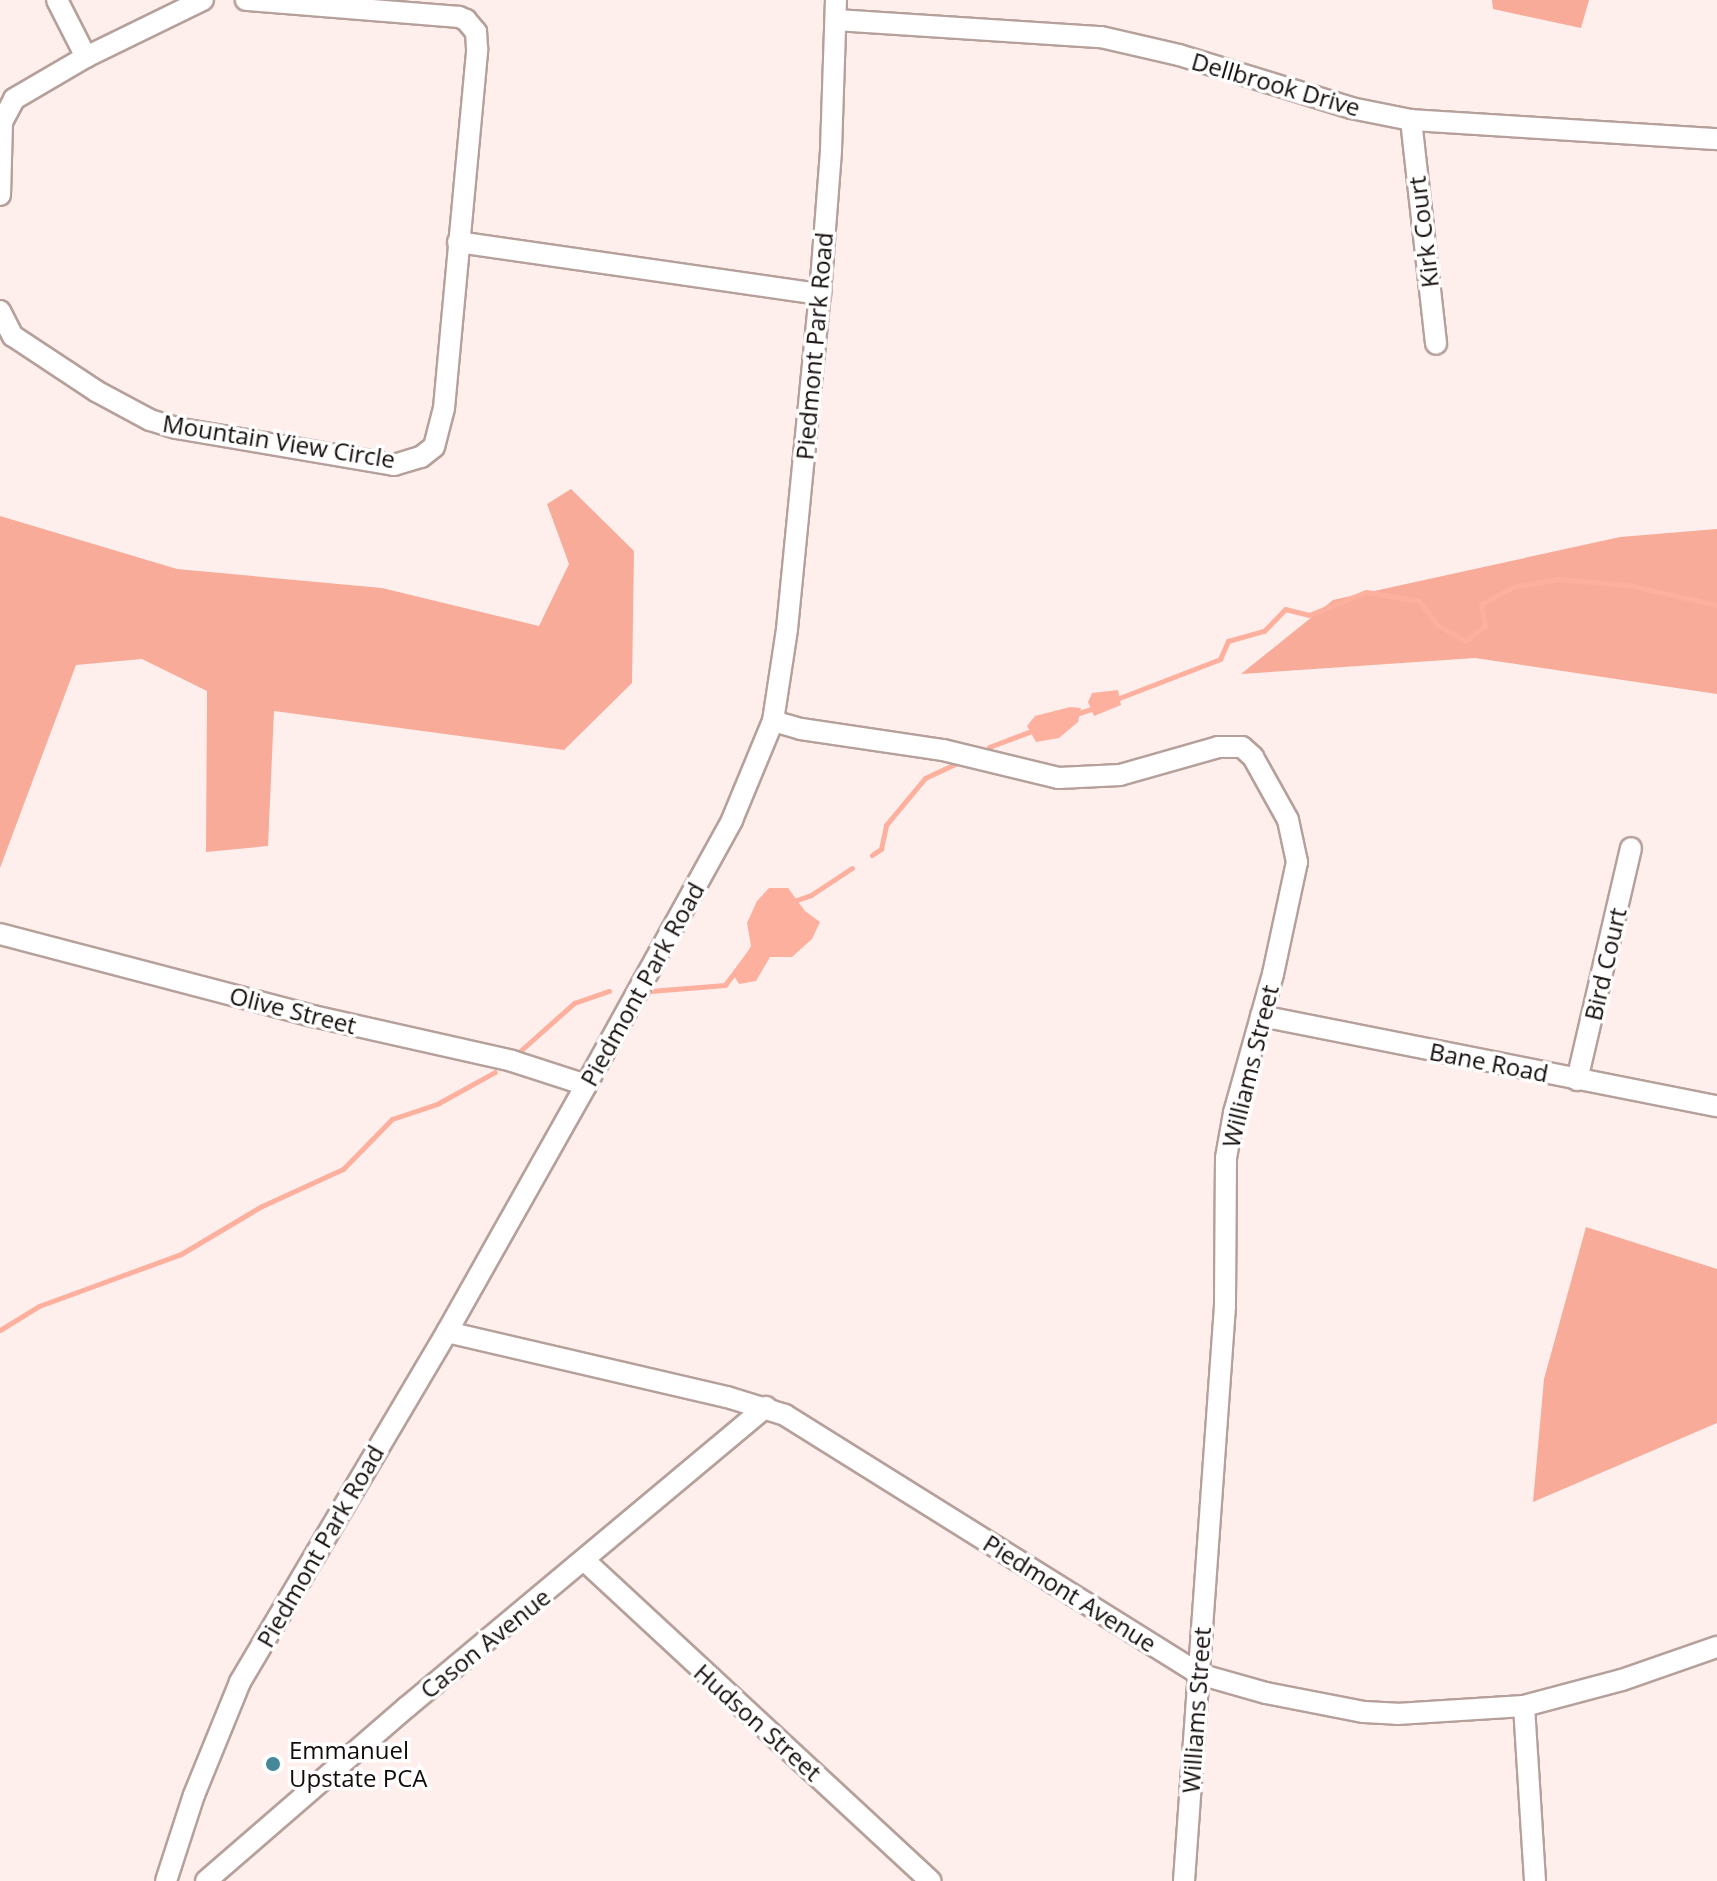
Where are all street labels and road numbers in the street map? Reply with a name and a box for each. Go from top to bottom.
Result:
street label: Dellbrook Drive [1188,46,1364,122]
street label: Kirk Court [1402,175,1444,289]
street label: Piedmont Park Road [790,231,838,461]
street label: Mountain View Circle [161,408,397,474]
street label: Piedmont Park Road [574,877,710,1091]
street label: Bird Court [1578,905,1632,1023]
street label: Olive Street [227,980,359,1040]
street label: Williams Street [1216,982,1284,1150]
street label: Bane Road [1427,1036,1551,1088]
street label: Piedmont Park Road [250,1440,390,1652]
street label: Piedmont Avenue [978,1528,1162,1658]
street label: Cason Avenue [414,1582,556,1704]
street label: Williams Street [1176,1626,1216,1794]
street label: Hudson Street [689,1657,827,1787]

